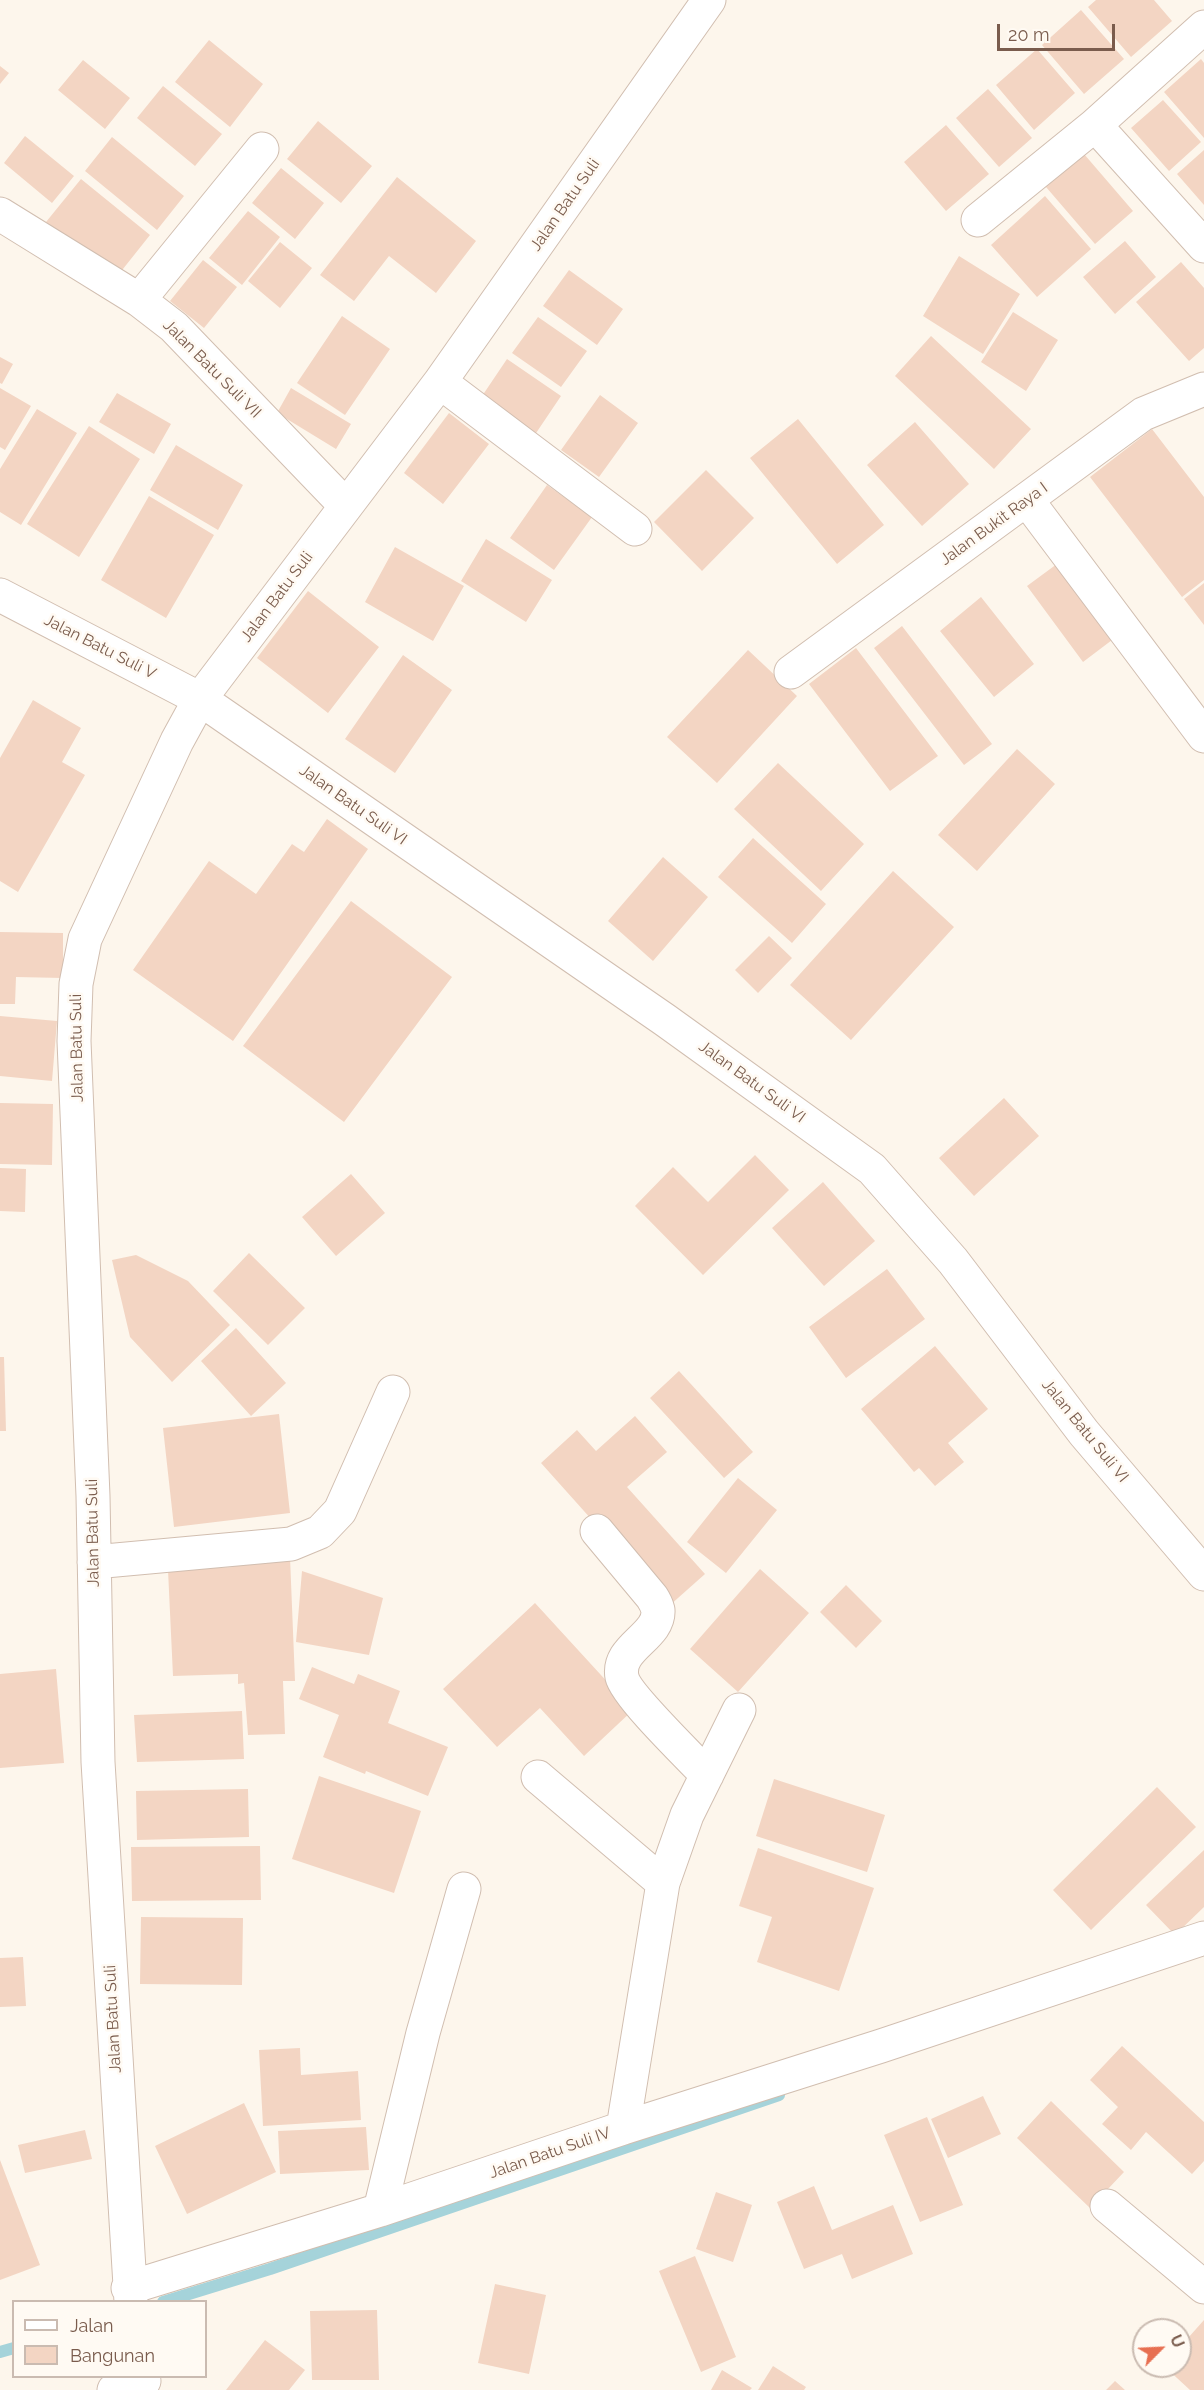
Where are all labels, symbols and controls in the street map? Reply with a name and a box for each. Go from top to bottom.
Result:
scale bar [1000,12,1118,50]
text: 20 m [1008,24,1050,45]
street label: Jalan Batu Suli [526,155,604,255]
street label: Jalan Batu Suli VII [159,316,265,422]
street label: Jalan Bukit Raya I [936,479,1052,569]
street label: Jalan Batu Suli [237,548,317,646]
street label: Jalan Batu Suli V [41,611,159,683]
street label: Jalan Batu Suli VI [295,761,411,849]
street label: Jalan Batu Suli [66,994,88,1102]
street label: Jalan Batu Suli VI [695,1037,809,1127]
street label: Jalan Batu Suli VI [1038,1376,1132,1486]
street label: Jalan Batu Suli [82,1479,104,1587]
street label: Jalan Batu Suli [101,1965,125,2073]
street label: Jalan Batu Suli IV [487,2123,613,2183]
legend [12,2300,207,2378]
text: Jalan [70,2315,114,2336]
north arrow [1132,2318,1192,2378]
text: U [1166,2332,1188,2351]
text: Bangunan [70,2345,155,2366]

